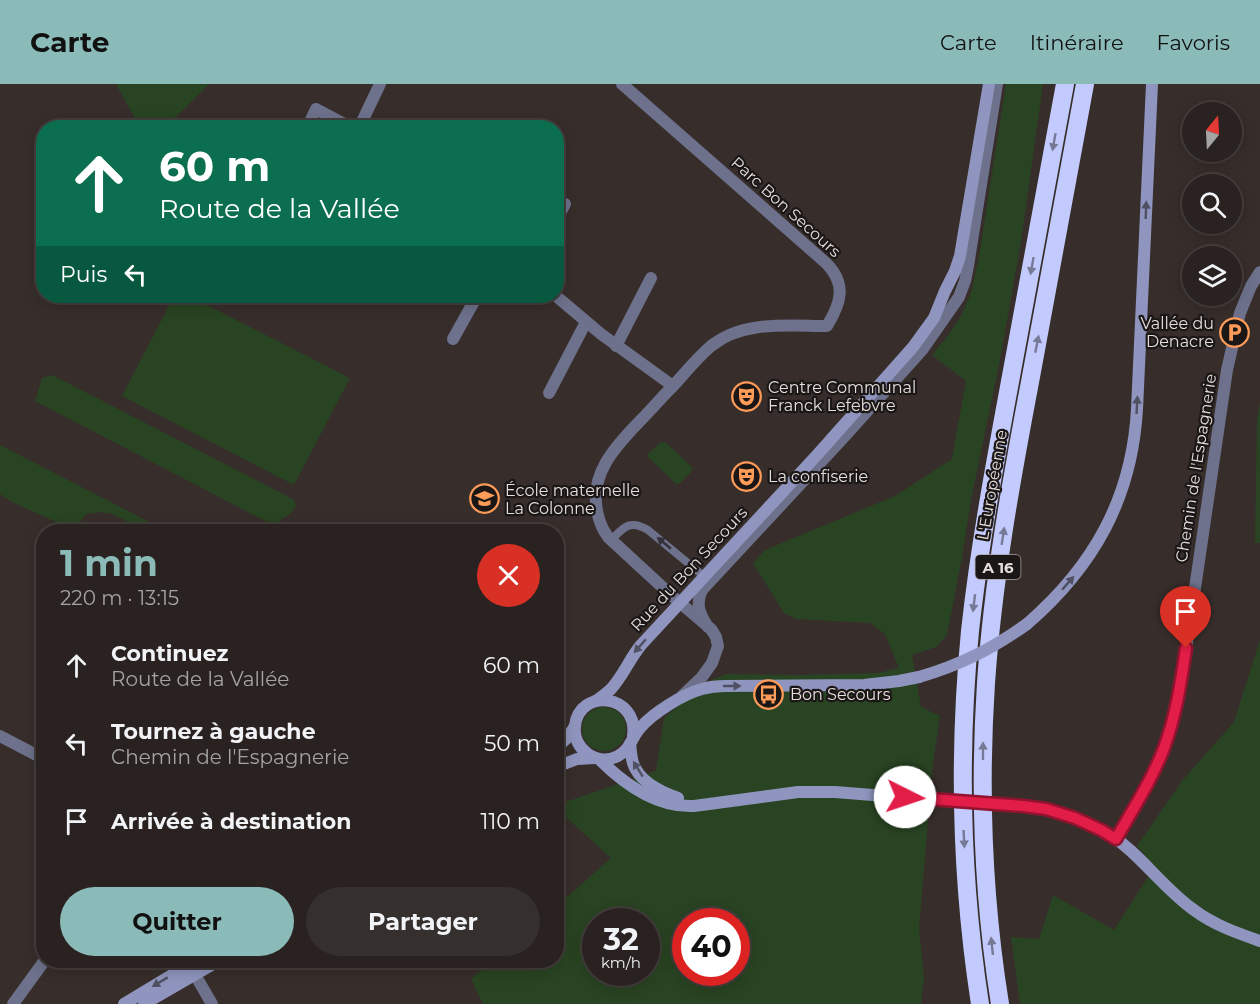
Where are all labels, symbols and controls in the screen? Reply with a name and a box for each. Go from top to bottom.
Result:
text: Carte [30,25,109,59]
text: Carte [940,30,997,55]
text: Itinéraire [1030,30,1124,55]
text: Favoris [1157,30,1230,55]
north arrow [1182,102,1242,162]
map controls [1182,102,1242,306]
one-way arrow [1050,132,1059,151]
text: 60 m [159,140,270,192]
icon: ahead [60,144,138,222]
street label: Parc Bon Secours [727,153,845,261]
button: search [1182,174,1242,234]
text: Route de la Vallée [159,192,400,225]
one-way arrow [1142,201,1151,220]
button: layers [1182,246,1242,306]
one-way arrow [1027,256,1036,275]
icon: left [119,258,152,291]
text: Puis [60,261,107,288]
place label: Vallée du Denacre [1141,314,1214,351]
parking icon: Vallée du Denacre [1219,316,1251,348]
one-way arrow [1033,335,1042,354]
street label: Chemin de l'Espagnerie [1172,372,1220,564]
place label: Centre Communal Franck Lefebvre [768,378,916,415]
theatre icon: Centre Communal Franck Lefebvre [731,380,763,412]
one-way arrow [1133,395,1142,414]
street label: L'Européenne [973,428,1011,542]
theatre icon: La confiserie [731,460,763,492]
place label: La confiserie [768,467,868,486]
place label: École maternelle La Colonne [505,481,640,518]
school or university icon: École maternelle La Colonne [468,483,500,515]
street label: Rue du Bon Secours [627,503,751,635]
one-way arrow [998,527,1007,546]
one-way arrow [656,537,672,550]
text: 1 min [60,541,158,585]
button: close [477,544,540,607]
road number: A 16 [976,555,1020,579]
one-way arrow [1062,575,1075,591]
text: 220 m · 13:15 [60,586,179,610]
pin [1160,586,1211,648]
one-way arrow [969,593,978,612]
icon: arrive [1169,595,1202,628]
one-way arrow [634,638,647,653]
text: Continuez [111,640,228,667]
icon: ahead [60,649,93,682]
text: 60 m [483,652,540,679]
text: Route de la Vallée [111,667,289,691]
bus stop icon: Bon Secours [753,678,785,710]
one-way arrow [723,681,742,691]
place label: Bon Secours [790,685,891,704]
text: Tournez à gauche [111,718,316,745]
icon: left [60,727,93,760]
text: 50 m [484,730,540,757]
one-way arrow [978,742,988,761]
text: Chemin de l'Espagnerie [111,745,349,769]
one-way arrow [632,761,643,777]
position arrow [873,765,937,829]
icon: arrive [60,805,93,838]
text: Arrivée à destination [111,808,351,835]
text: 110 m [480,808,540,835]
one-way arrow [960,830,969,849]
button: Quitter [60,887,294,956]
button: Partager [306,887,540,956]
speed limit sign: 40 [672,908,750,986]
text: 32 [603,921,639,958]
one-way arrow [987,936,997,955]
text: km/h [601,953,641,972]
one-way arrow [152,976,168,987]

